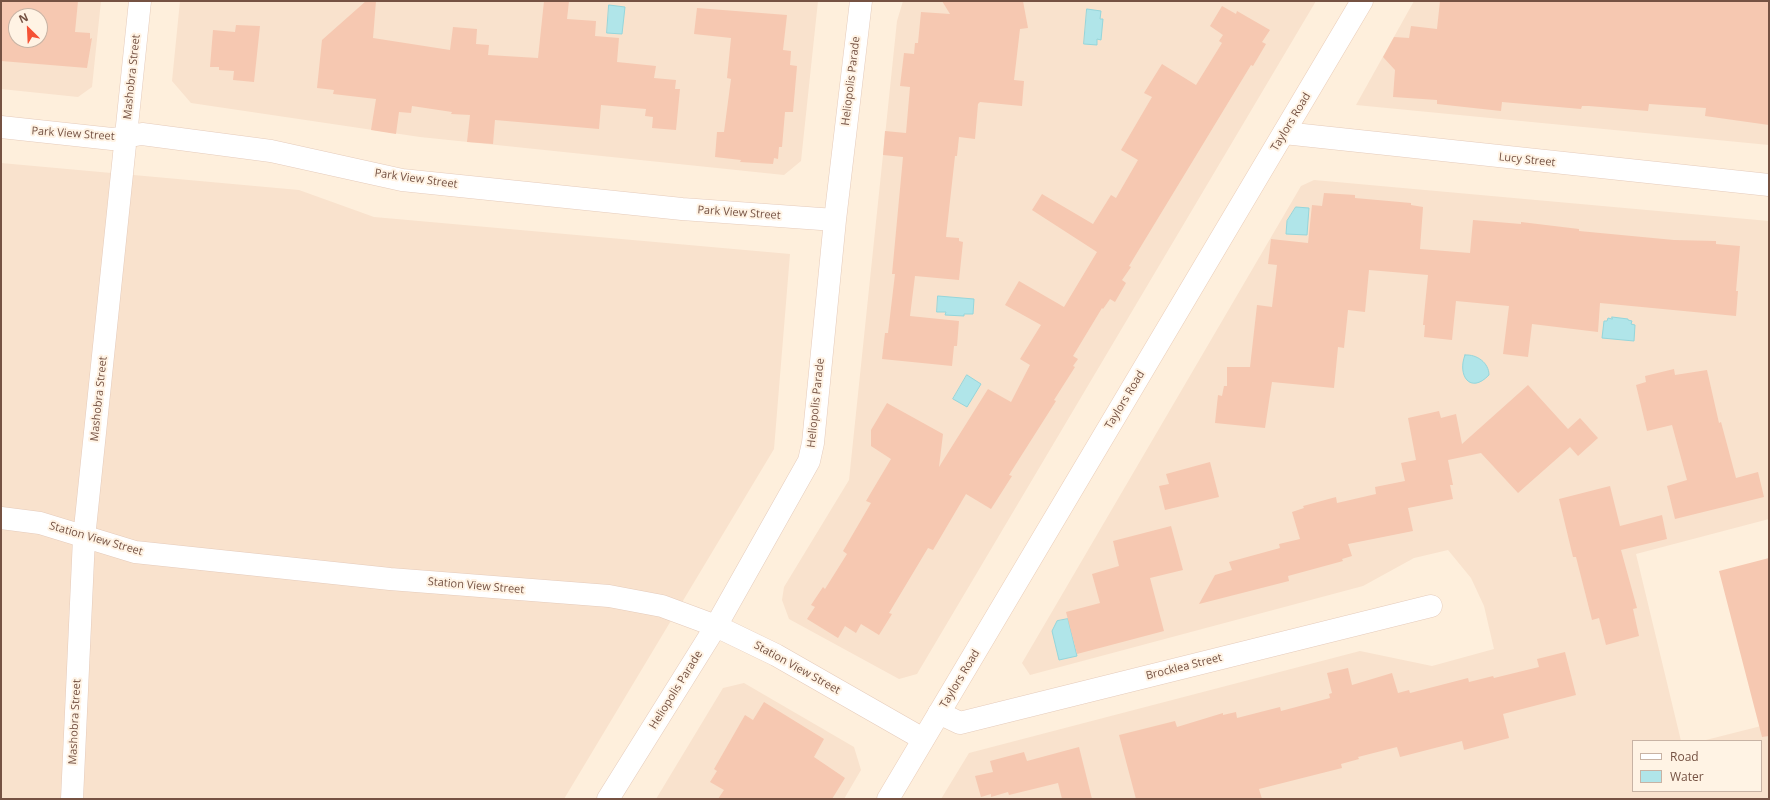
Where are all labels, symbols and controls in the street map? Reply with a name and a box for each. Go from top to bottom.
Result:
north arrow [8,8,48,48]
text: N [16,9,30,26]
street label: Mashobra Street [121,34,143,120]
street label: Heliopolis Parade [839,36,863,126]
street label: Taylors Road [1268,90,1314,154]
street label: Park View Street [31,125,115,143]
street label: Lucy Street [1498,150,1556,170]
street label: Park View Street [374,167,458,191]
street label: Park View Street [697,204,781,222]
street label: Mashobra Street [88,356,110,442]
street label: Heliopolis Parade [805,358,827,448]
street label: Taylors Road [1102,368,1148,432]
street label: Station View Street [48,519,144,559]
street label: Station View Street [427,575,525,597]
street label: Station View Street [752,639,842,697]
street label: Taylors Road [937,647,983,711]
street label: Heliopolis Parade [647,648,705,732]
street label: Brocklea Street [1145,651,1223,683]
street label: Mashobra Street [66,679,84,765]
legend [1632,740,1762,792]
text: Road [1670,748,1699,765]
text: Water [1670,768,1704,785]

